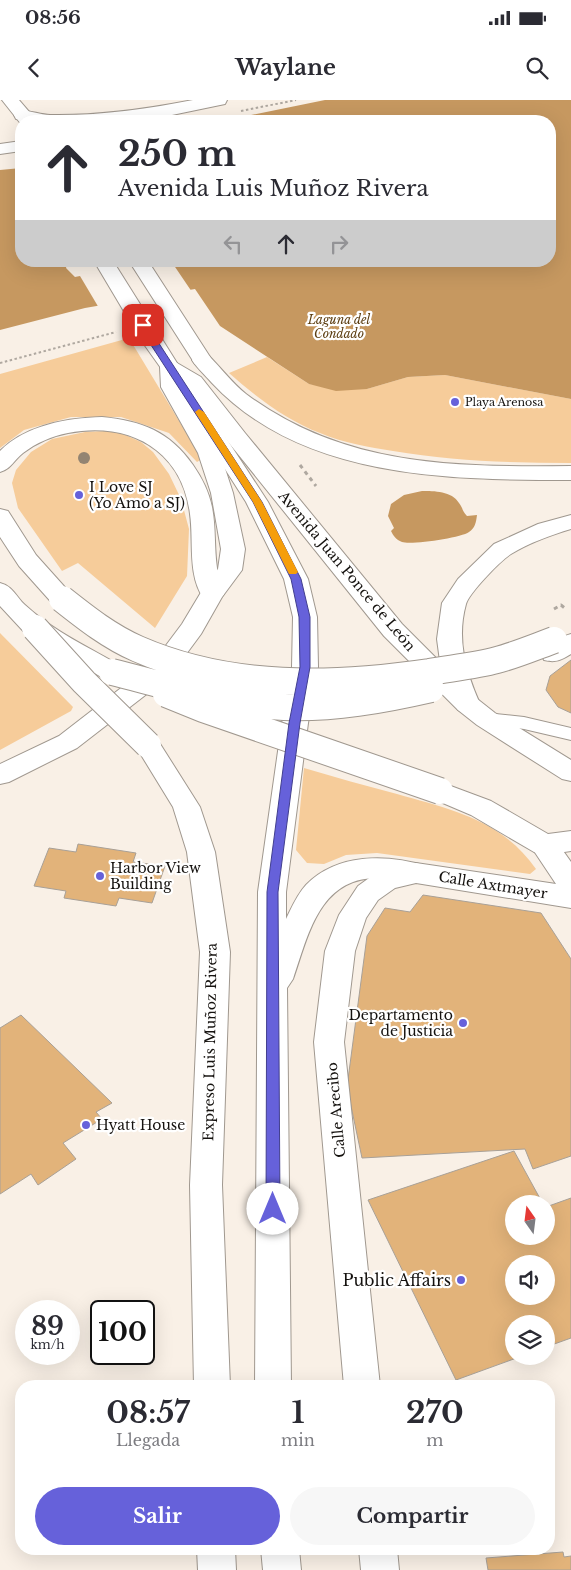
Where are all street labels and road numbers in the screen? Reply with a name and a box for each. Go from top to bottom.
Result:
street label: Avenida Juan Ponce de León [274,486,420,655]
street label: Calle Axtmayer [437,868,549,903]
street label: Expreso Luis Muñoz Rivera [199,942,221,1141]
street label: Calle Arecibo [323,1062,349,1158]

